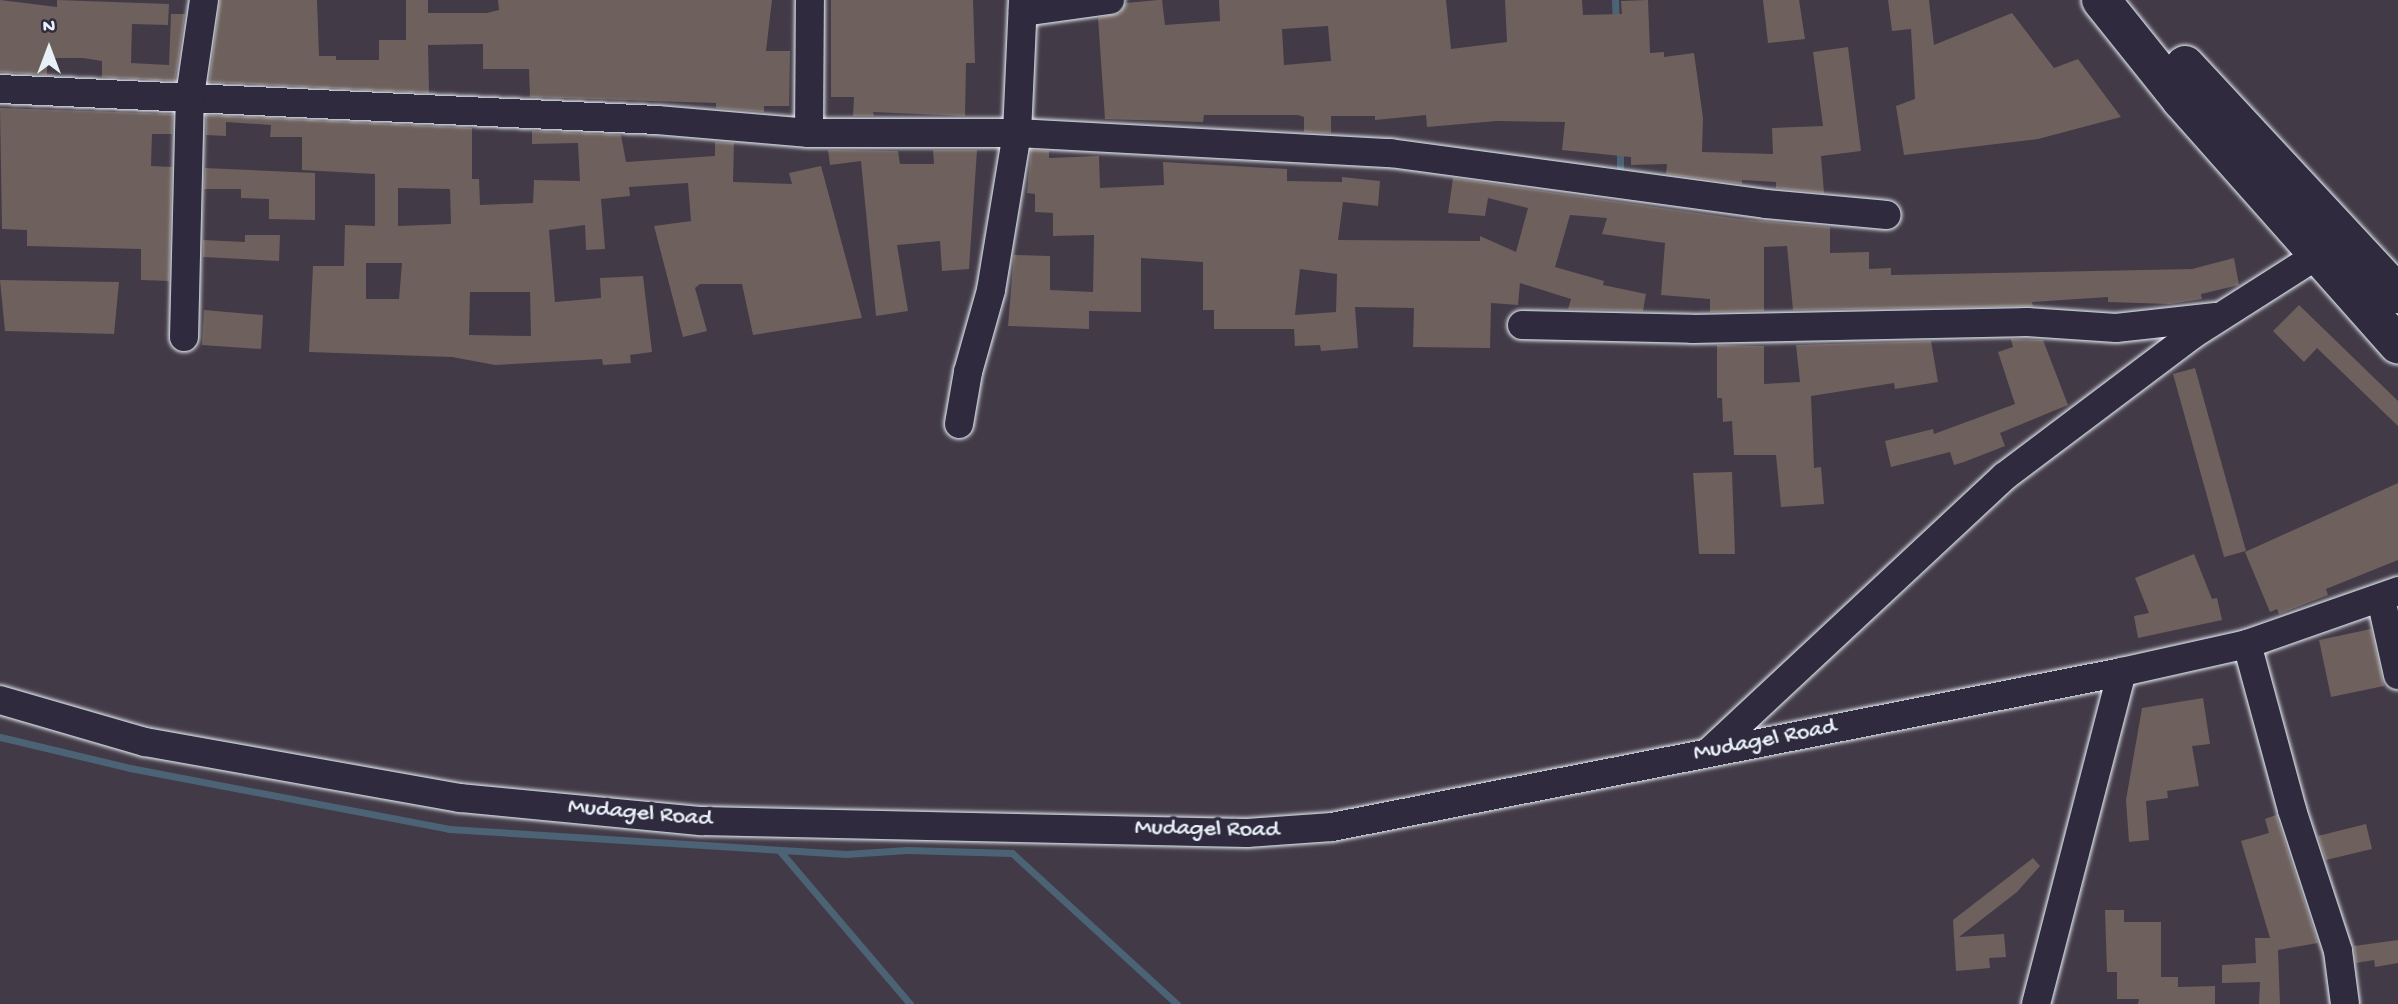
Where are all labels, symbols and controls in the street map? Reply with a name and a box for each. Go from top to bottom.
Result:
north arrow [14,14,84,84]
text: N [43,16,55,39]
street label: Mudagel Road [1691,713,1839,769]
street label: Mudagel Road [567,793,713,835]
street label: Mudagel Road [1134,814,1280,846]

